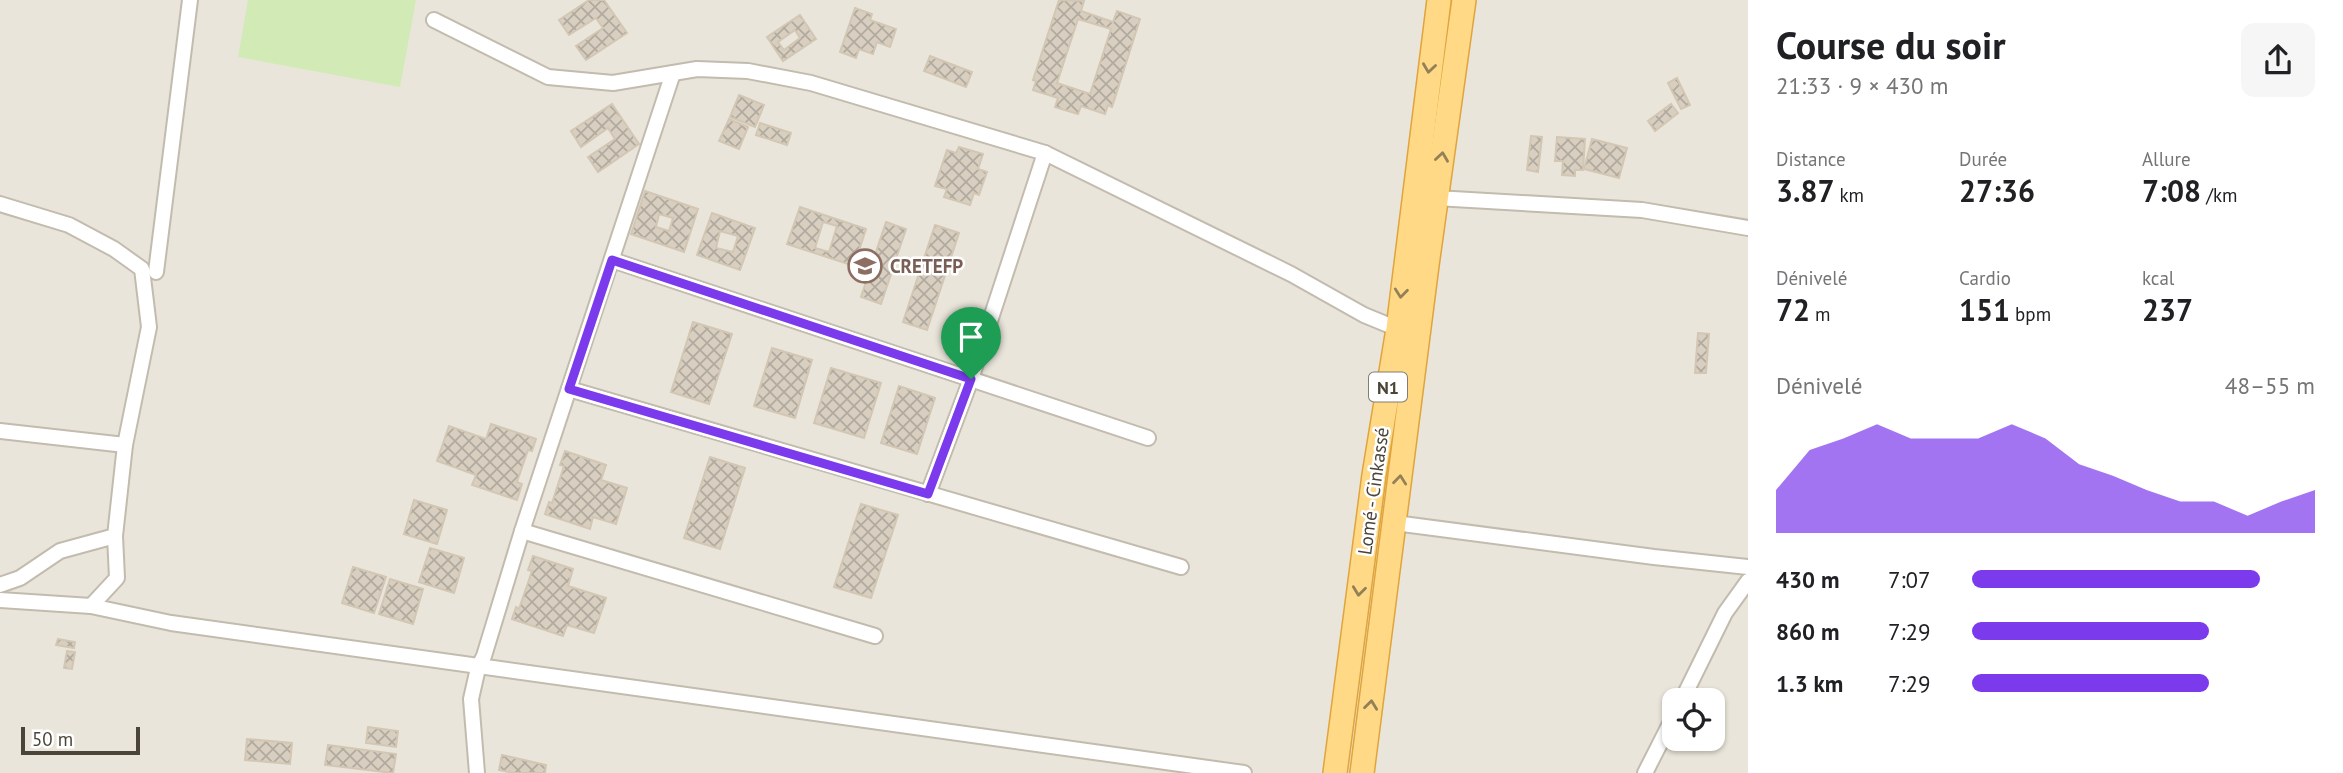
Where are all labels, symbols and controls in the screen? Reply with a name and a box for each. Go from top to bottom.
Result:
text: Course du soir [1776,20,2006,69]
button: share [2241,23,2315,97]
one-way arrow [1422,62,1437,73]
text: 21:33 · 9 × 430 m [1776,71,1948,100]
text: Distance [1776,147,1846,171]
text: Durée [1959,147,2007,171]
text: Allure [2142,147,2191,171]
one-way arrow [1434,151,1449,163]
text: 3.87 [1776,171,1834,210]
text: 27:36 [1959,171,2035,210]
text: 7:08 [2142,171,2201,210]
text: km [1834,183,1864,207]
text: /km [2201,183,2237,207]
school or university icon: CRETEFP [846,247,884,285]
place label: CRETEFP [890,254,963,278]
text: Dénivelé [1776,266,1847,290]
text: Cardio [1959,266,2011,290]
text: kcal [2142,266,2174,290]
one-way arrow [1394,288,1409,299]
text: 72 [1776,290,1810,329]
text: 151 [1959,290,2010,329]
text: 237 [2142,290,2193,329]
text: m [1810,302,1831,326]
text: bpm [2010,302,2051,326]
pin [941,307,1001,379]
icon: arrive [952,318,990,356]
text: Dénivelé [1776,371,1862,400]
text: 48–55 m [2225,371,2315,400]
road number: N1 [1369,372,1407,402]
street label: Lomé - Cinkassé [1352,426,1394,556]
one-way arrow [1392,474,1407,486]
text: 430 m [1776,565,1839,594]
text: 7:07 [1888,565,1931,594]
one-way arrow [1351,585,1366,597]
text: 860 m [1776,617,1839,646]
text: 7:29 [1888,617,1931,646]
text: 1.3 km [1776,669,1843,698]
text: 7:29 [1888,669,1931,698]
map controls [1662,688,1725,751]
button: locate [1662,688,1725,751]
one-way arrow [1363,699,1378,711]
scale bar [21,724,140,756]
text: 50 m [32,727,73,751]

